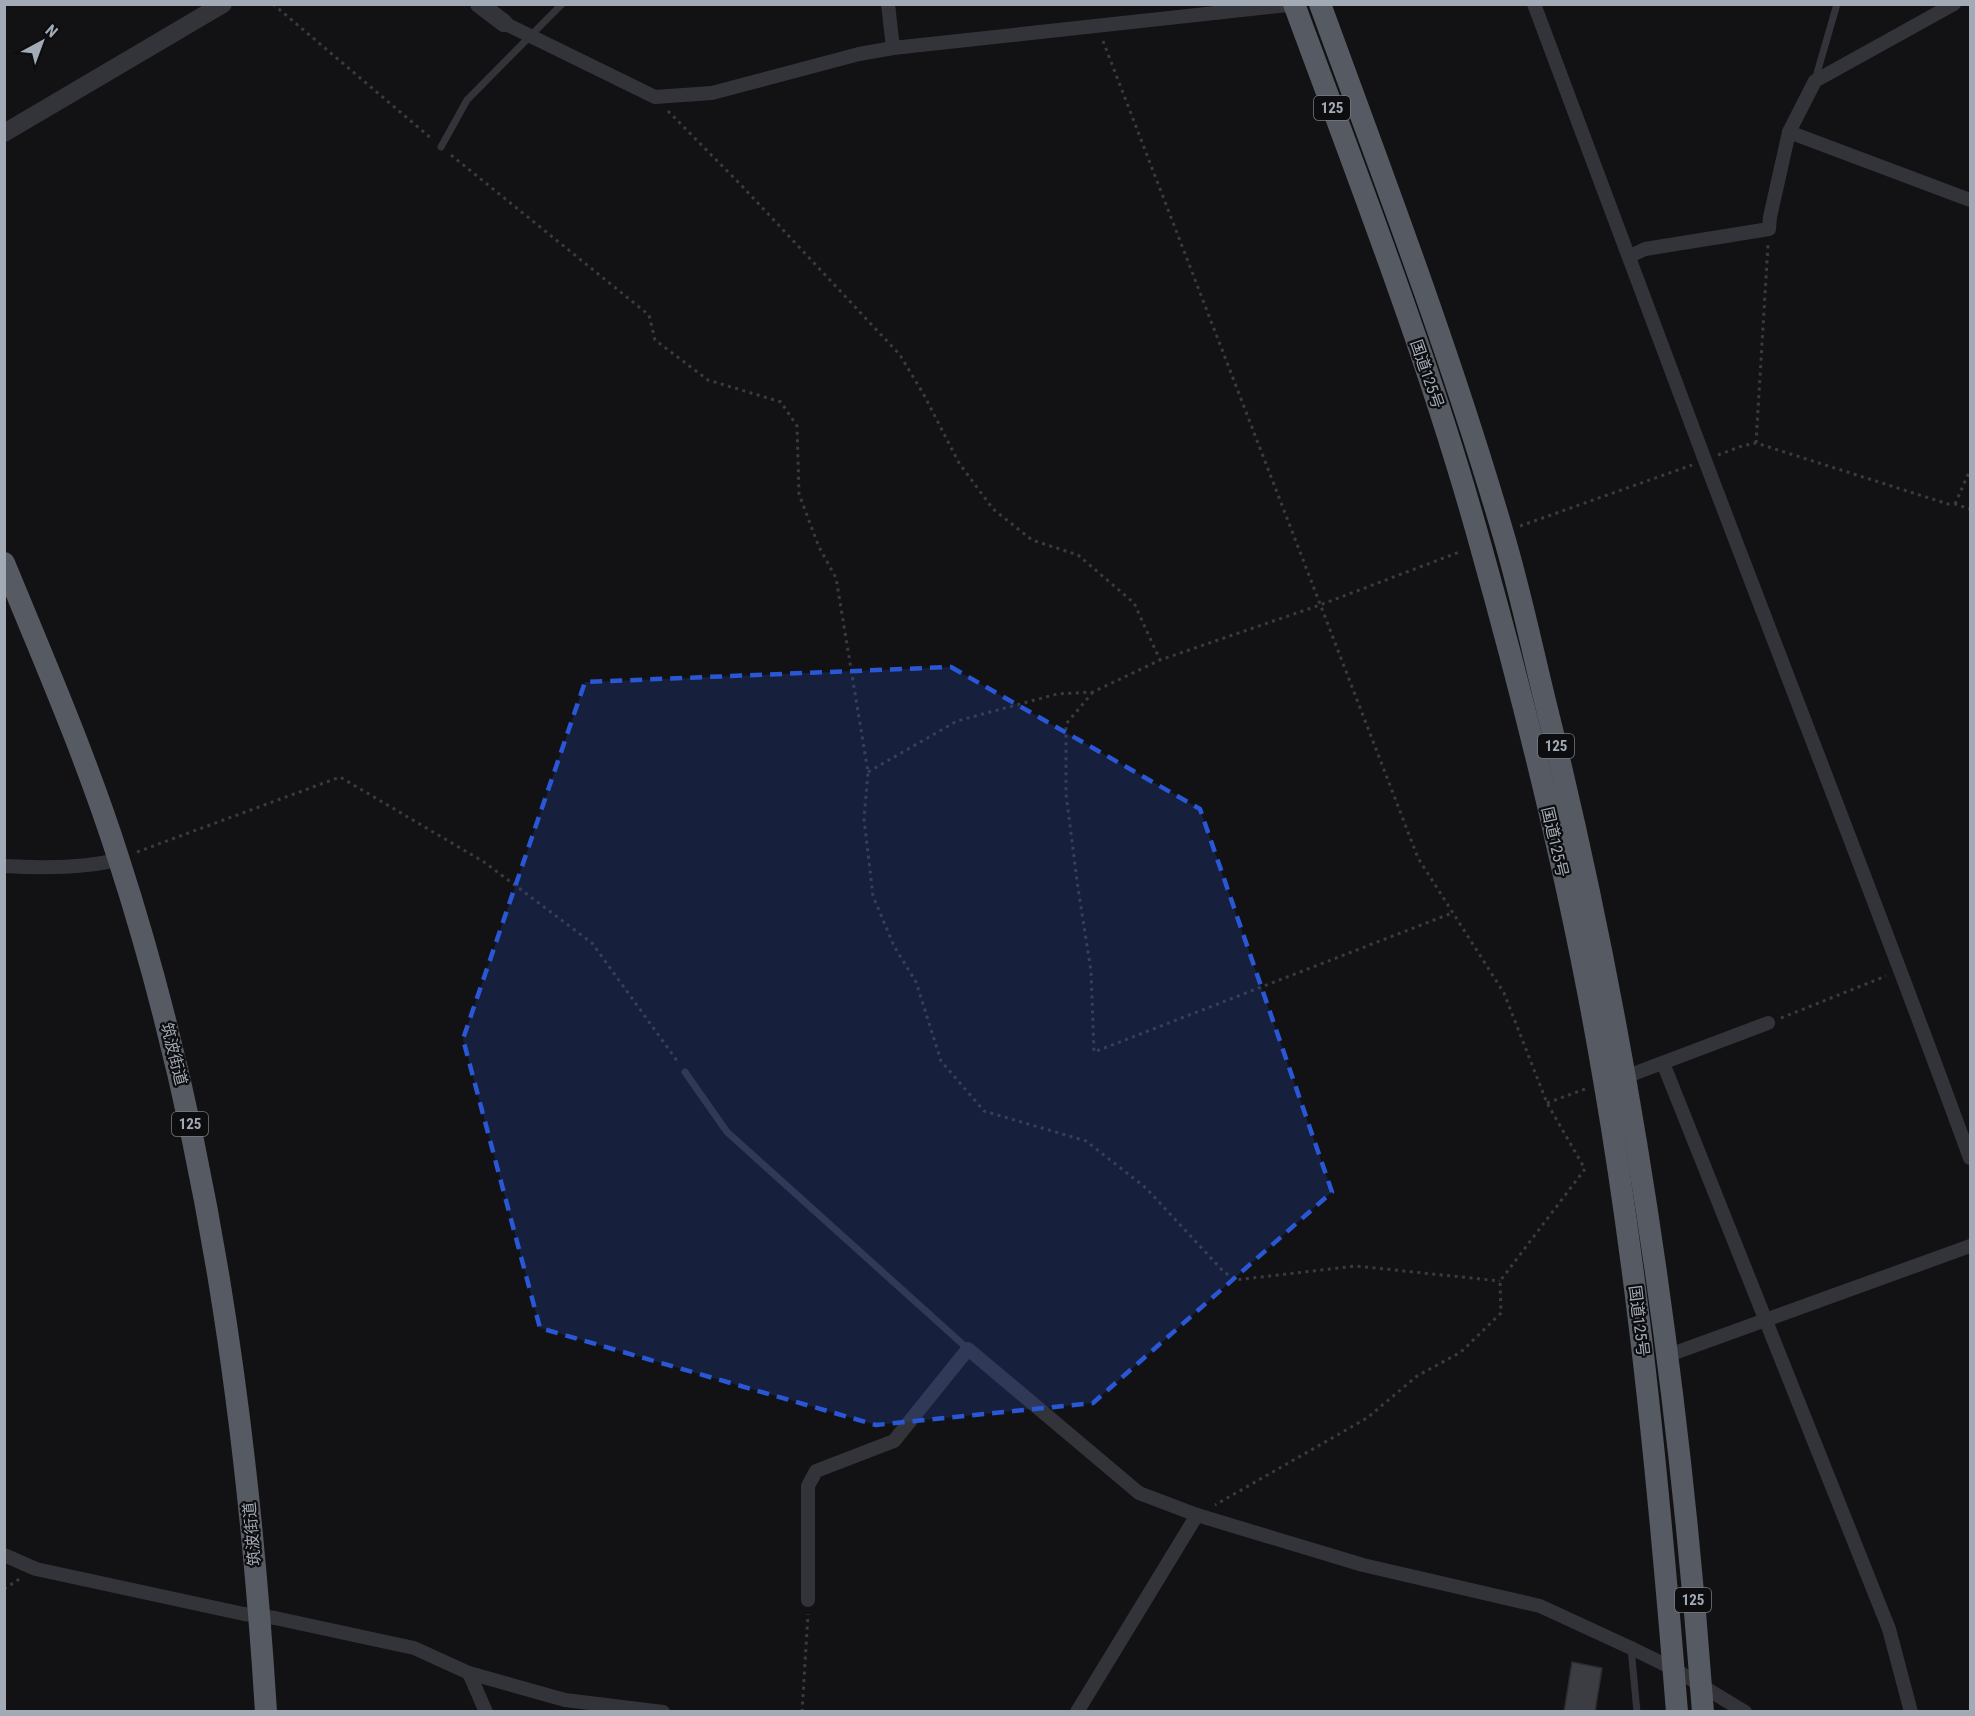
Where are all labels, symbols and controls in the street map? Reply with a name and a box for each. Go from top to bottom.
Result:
north arrow [12,12,72,72]
text: N [42,21,61,41]
road number: 125 [1314,96,1350,120]
street label: 国道125号 [1406,337,1448,411]
road number: 125 [1538,734,1574,758]
street label: 国道125号 [1538,805,1572,879]
street label: 筑波街道 [157,1021,191,1087]
road number: 125 [172,1112,208,1136]
street label: 国道125号 [1625,1284,1653,1358]
street label: 筑波街道 [240,1501,264,1567]
road number: 125 [1675,1588,1711,1612]

